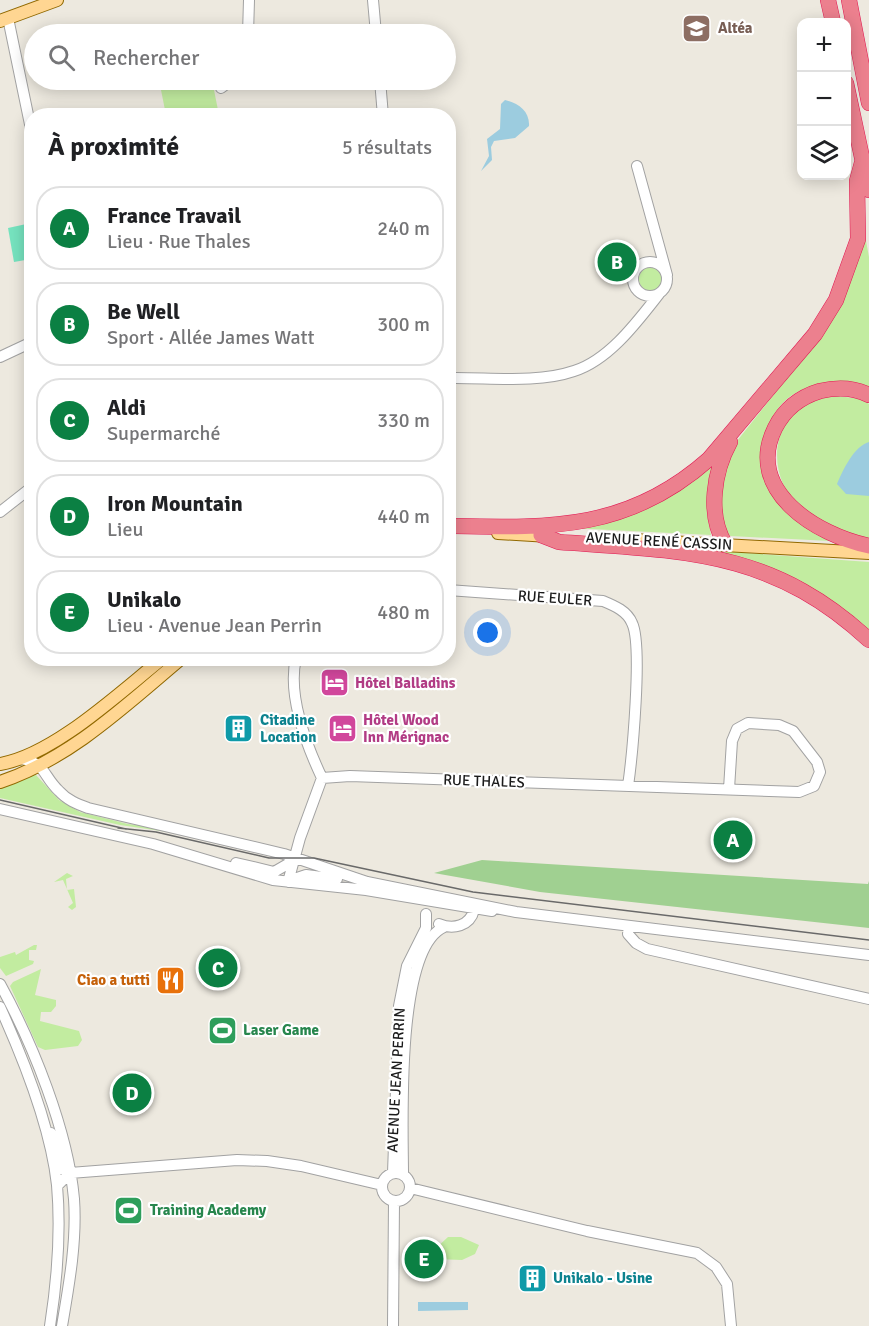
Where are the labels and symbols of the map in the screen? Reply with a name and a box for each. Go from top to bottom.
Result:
school or university icon: Altéa [681,12,713,44]
place label: Altéa [718,19,753,37]
pin: B [598,240,636,284]
street label: AVENUE RENÉ CASSIN [585,527,733,554]
street label: RUE EULER [517,586,593,610]
your location [473,618,502,647]
hotel icon: Hôtel Balladins [318,667,350,699]
place label: Hôtel Balladins [355,674,456,692]
place label: Citadine Location [260,711,316,746]
place label: Hôtel Wood Inn Mérignac [363,711,449,746]
building icon: Citadine Location [223,713,255,745]
hotel icon: Hôtel Wood Inn Mérignac [326,713,358,745]
street label: RUE THALES [443,771,525,791]
pin: A [714,818,752,862]
pin: C [198,946,238,990]
restaurant icon: Ciao a tutti [155,964,187,996]
place label: Ciao a tutti [77,971,150,989]
street label: AVENUE JEAN PERRIN [383,1007,409,1153]
sports icon: Laser Game [206,1014,238,1046]
place label: Laser Game [243,1021,319,1039]
pin: D [112,1070,152,1116]
sports icon: Training Academy [113,1194,145,1226]
place label: Training Academy [150,1201,267,1219]
pin: E [404,1236,444,1282]
building icon: Unikalo - Usine [516,1262,548,1294]
place label: Unikalo - Usine [553,1269,653,1287]

